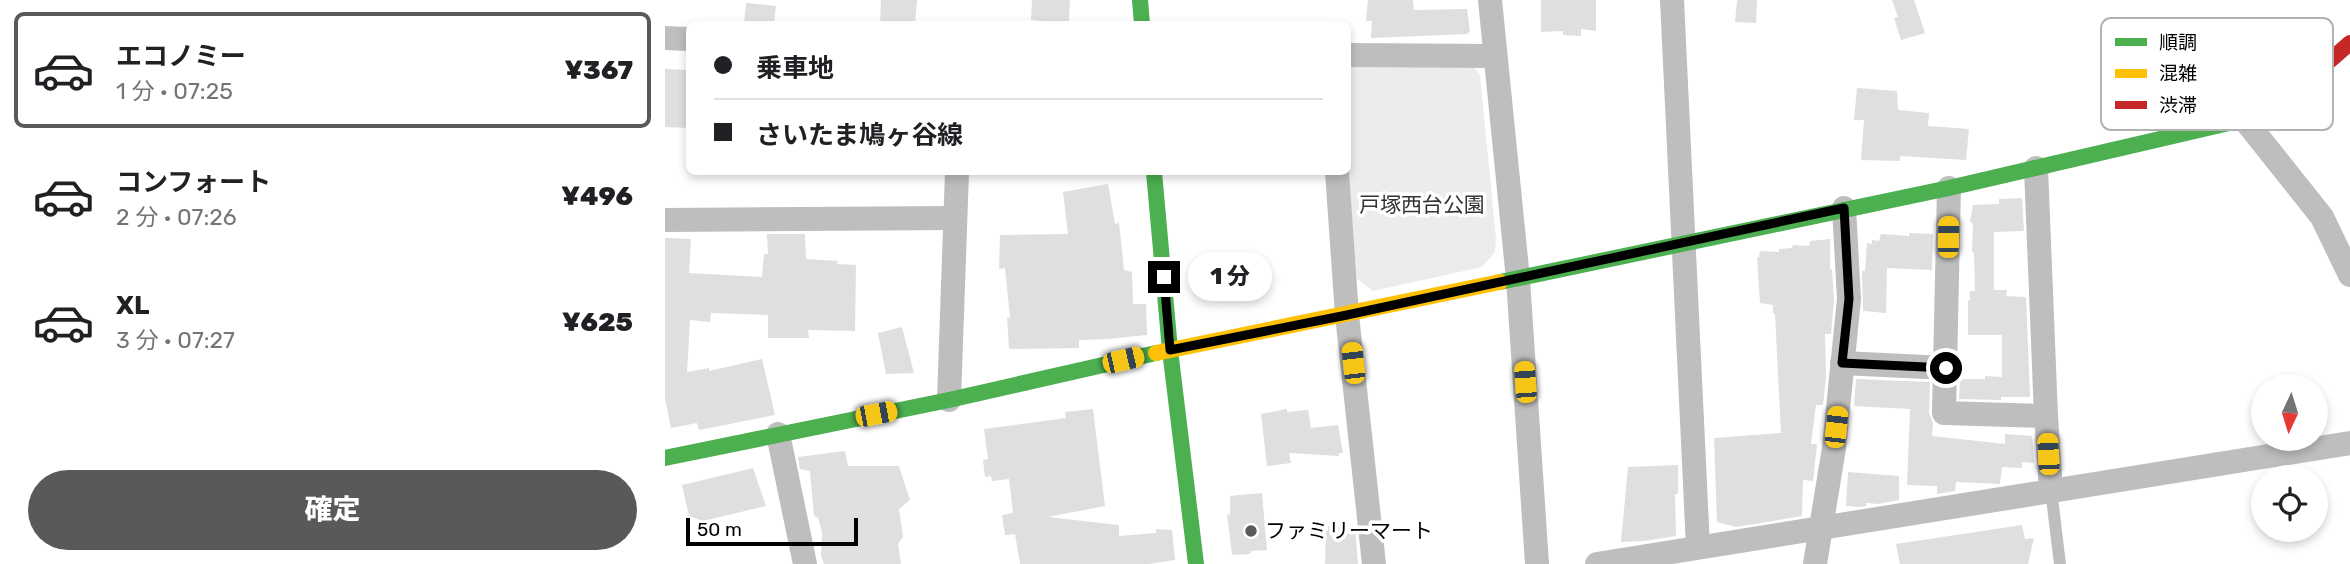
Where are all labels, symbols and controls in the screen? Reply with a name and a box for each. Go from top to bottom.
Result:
legend [2101,18,2333,130]
text: 順調 [2159,31,2197,54]
icon: car [32,39,95,102]
text: エコノミー [116,41,246,72]
text: 乗車地 [756,53,834,84]
text: ¥367 [564,55,633,86]
text: 混雑 [2159,62,2197,85]
text: 1 分 · 07:25 [116,77,233,105]
text: 渋滞 [2159,94,2197,117]
text: さいたま鳩ヶ谷線 [756,120,963,151]
icon: car [32,165,95,228]
text: コンフォート [116,167,271,198]
text: ¥496 [561,181,633,212]
park label: 戸塚西台公園 [1359,192,1485,217]
text: 2 分 · 07:26 [116,203,237,231]
car [1938,216,1959,258]
callout: 1 分 [1189,252,1273,302]
route end [1148,261,1180,293]
text: 1 分 [1210,262,1250,290]
text: XL [116,290,149,321]
icon: car [32,291,95,354]
text: ¥625 [562,307,633,338]
text: 3 分 · 07:27 [116,326,235,354]
car [1341,341,1366,385]
car [1101,345,1146,375]
route start [1930,352,1962,384]
car [1514,360,1537,404]
north arrow [2251,374,2327,452]
map controls [2251,374,2328,542]
car [854,400,899,428]
car [1824,405,1849,449]
car [2037,432,2060,476]
button: locate [2251,465,2328,542]
button: 確定 [28,470,637,550]
scale bar [686,515,857,547]
text: 50 m [697,518,742,541]
place label: ファミリーマート [1265,518,1433,543]
marker: ファミリーマート [1243,523,1259,539]

